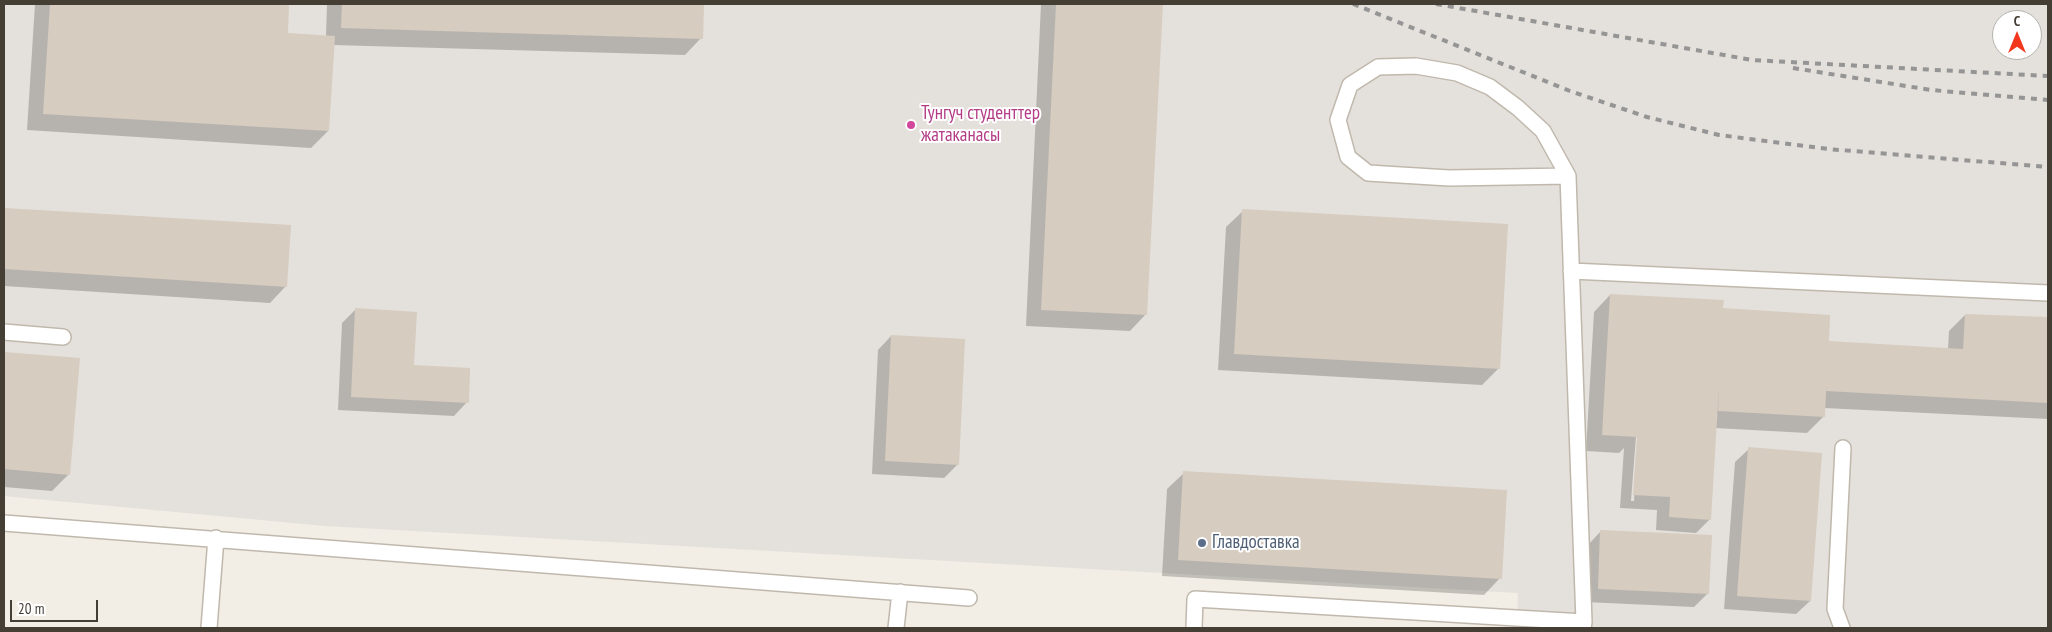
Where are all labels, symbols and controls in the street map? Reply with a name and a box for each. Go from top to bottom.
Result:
north arrow [1992,10,2042,60]
text: С [2014,12,2020,30]
place label: Тунгуч студенттер жатаканасы [921,103,1040,147]
marker: Тунгуч студенттер жатаканасы [905,119,917,131]
place label: Главдоставка [1212,532,1300,554]
marker: Главдоставка [1196,537,1208,549]
scale bar [12,590,100,622]
text: 20 m [18,599,44,618]

